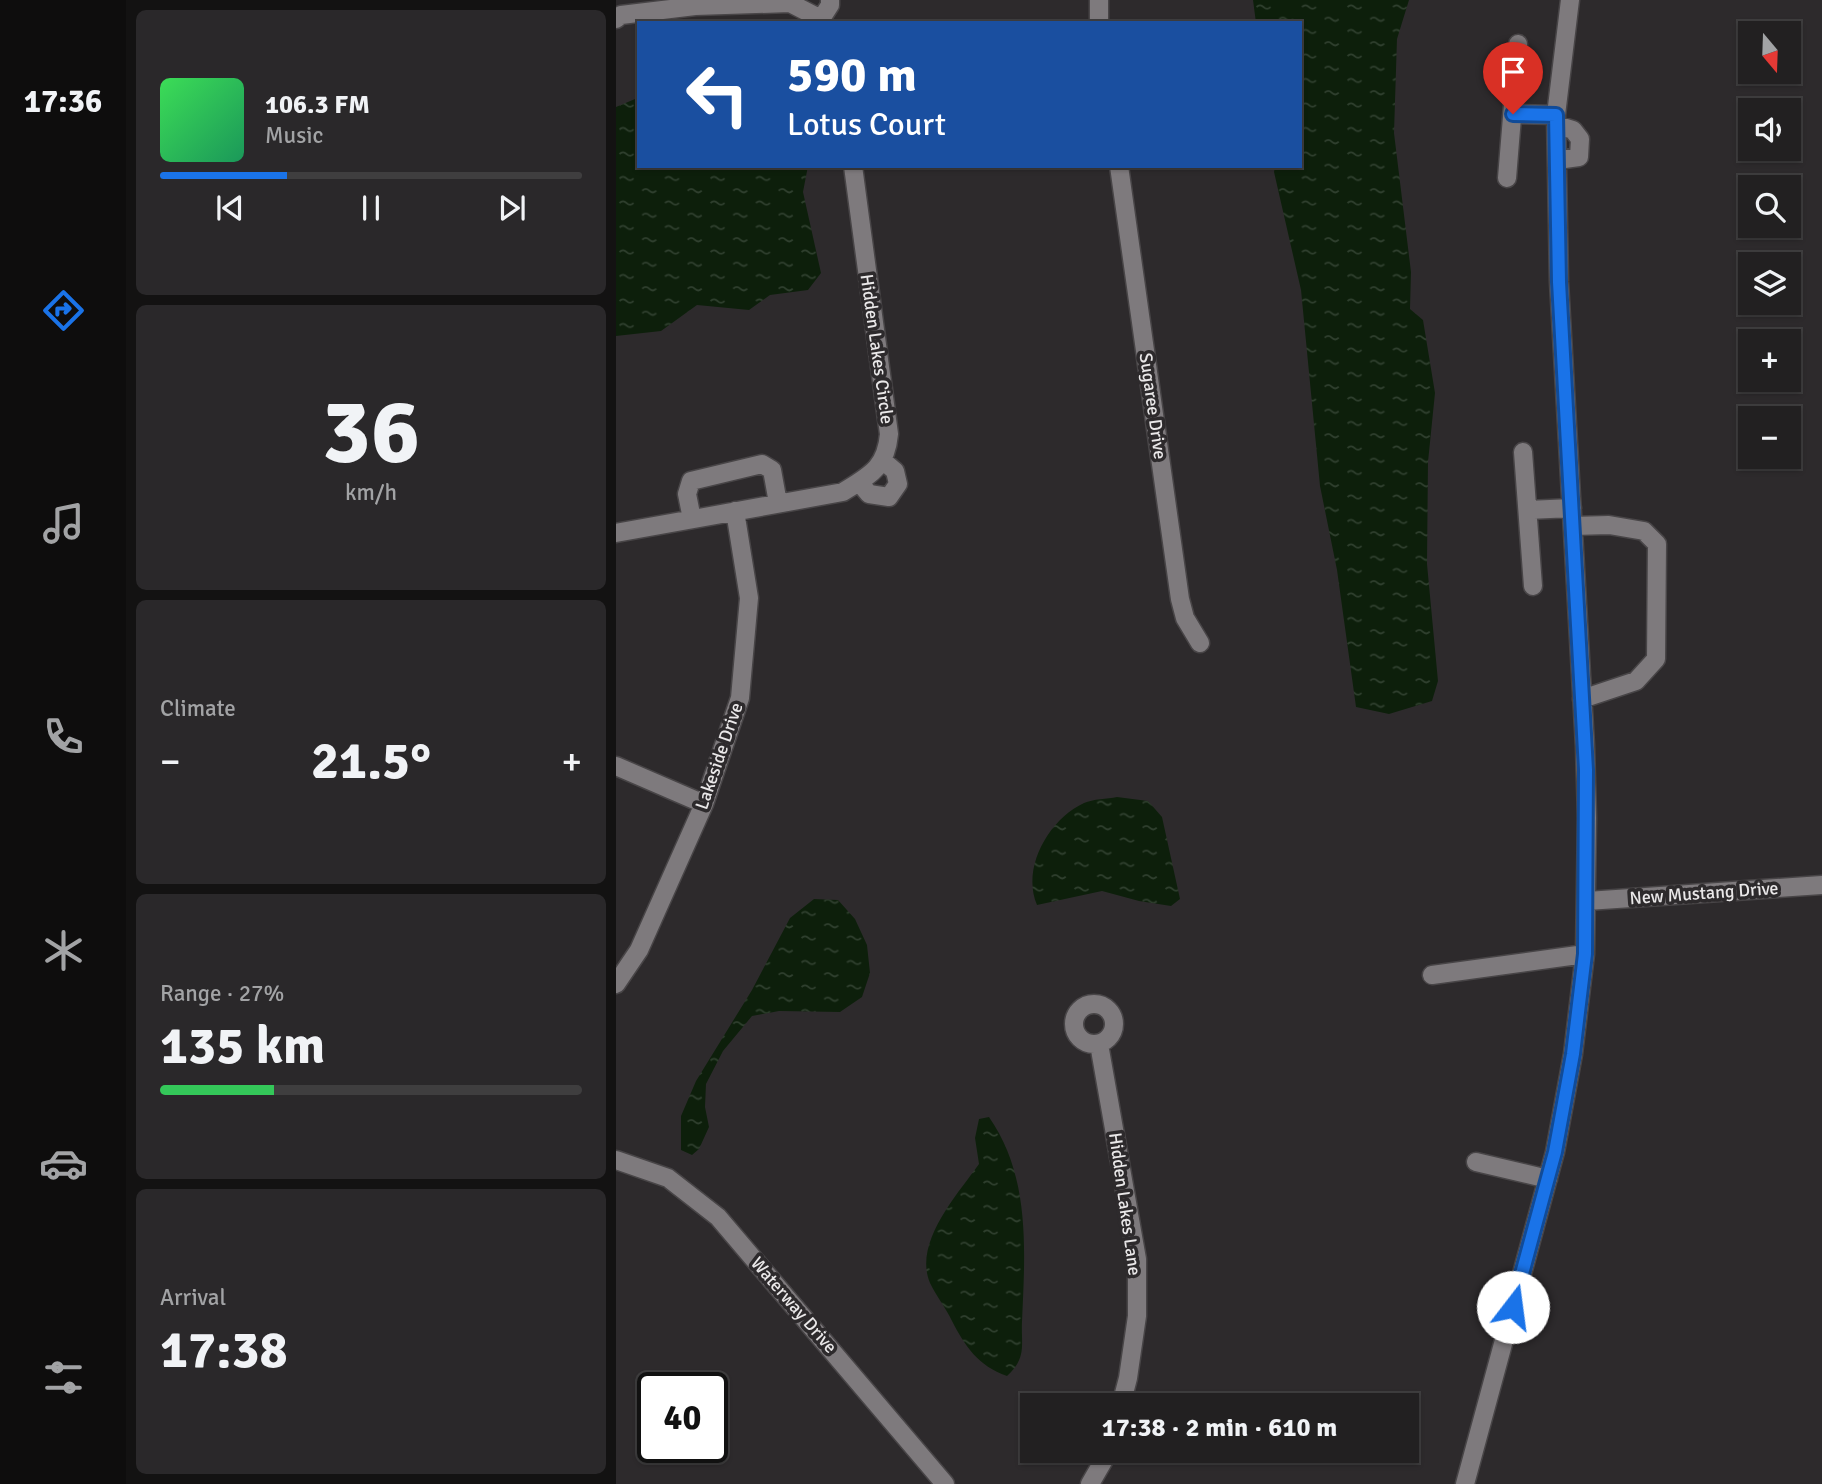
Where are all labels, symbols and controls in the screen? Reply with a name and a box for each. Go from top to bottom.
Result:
north arrow [1738,21,1801,84]
map controls [1738,21,1801,469]
pin [1483,42,1543,114]
text: 590 m [787,45,917,105]
icon: left [672,49,763,140]
icon: arrive [1494,53,1532,91]
text: 17:36 [24,82,102,121]
text: 106.3 FM [265,89,370,121]
button: sound [1738,98,1801,161]
text: Lotus Court [787,105,946,144]
text: Music [265,121,323,150]
button: search [1738,175,1801,238]
icon: previous [211,189,249,227]
icon: pause [352,189,390,227]
icon: next [493,189,531,227]
button: layers [1738,252,1801,315]
street label: Hidden Lakes Circle [856,273,898,425]
icon: directions [39,286,88,335]
button: + [1738,329,1801,392]
street label: Sugaree Drive [1135,351,1171,461]
text: 36 [322,376,420,489]
button: − [1738,406,1801,469]
text: km/h [345,478,397,507]
icon: music [39,499,88,548]
text: Climate [160,694,236,723]
street label: Lakeside Drive [690,700,748,812]
icon: phone [39,712,88,761]
text: 21.5° [311,729,431,793]
text: − [160,738,181,785]
text: + [561,738,582,785]
street label: New Mustang Drive [1629,877,1779,909]
icon: climate [39,926,88,975]
text: Range · 27% [160,979,284,1008]
text: 135 km [160,1014,325,1078]
street label: Hidden Lakes Lane [1104,1131,1146,1277]
icon: car [39,1139,88,1188]
street label: Waterway Drive [746,1252,842,1358]
position arrow [1476,1270,1550,1344]
text: Arrival [160,1283,226,1312]
text: 17:38 [160,1318,288,1382]
icon: filters [39,1353,88,1402]
speed limit sign: 40 [637,1372,728,1463]
text: 17:38 · 2 min · 610 m [1102,1412,1337,1444]

